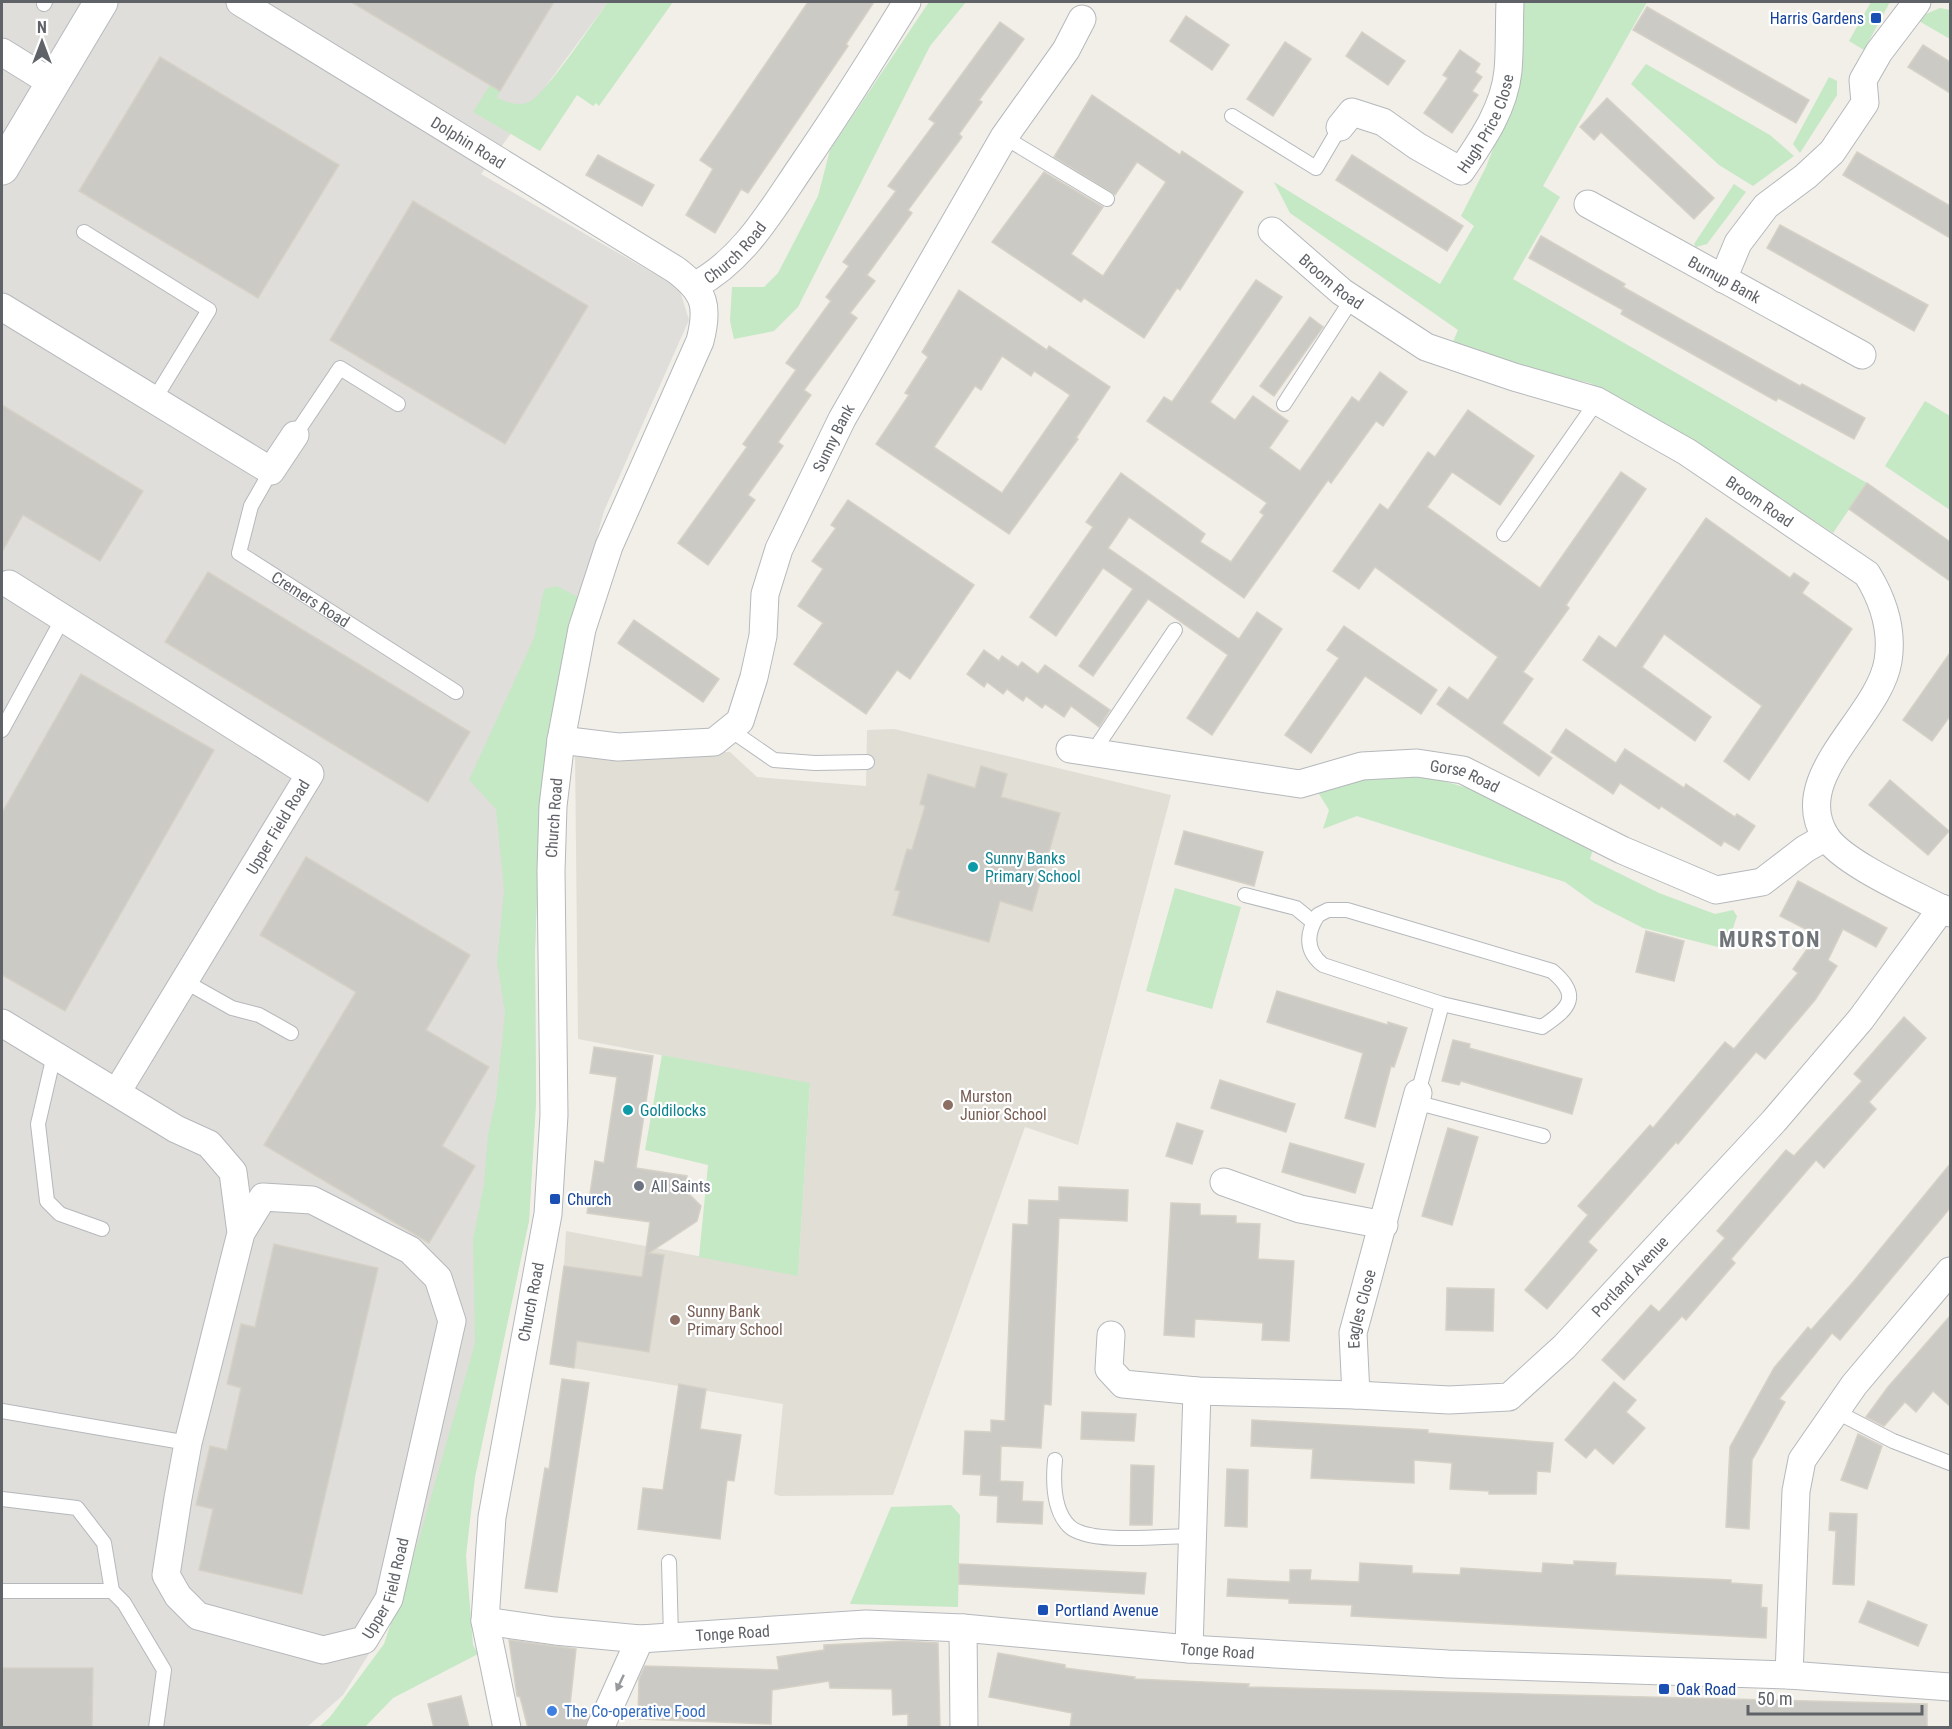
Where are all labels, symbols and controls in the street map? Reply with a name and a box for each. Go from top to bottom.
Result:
place label: Harris Gardens [1770,9,1864,28]
marker: Harris Gardens [1869,11,1883,25]
north arrow [12,12,72,72]
text: N [37,18,47,37]
street label: Hugh Price Close [1453,73,1517,177]
street label: Dolphin Road [428,112,509,172]
street label: Church Road [700,218,770,287]
street label: Broom Road [1295,250,1367,313]
street label: Burnup Bank [1685,252,1765,307]
street label: Sunny Bank [808,400,859,475]
street label: Broom Road [1722,472,1797,531]
street label: Cremers Road [268,567,353,631]
street label: Gorse Road [1429,756,1503,796]
street label: Upper Field Road [242,776,314,878]
street label: Church Road [542,777,566,859]
place label: Sunny Banks Primary School [985,849,1081,886]
marker: Sunny Banks Primary School [966,860,980,874]
district label: MURSTON [1719,927,1821,952]
place label: Murston Junior School [960,1087,1047,1124]
marker: Murston Junior School [941,1098,955,1112]
place label: Goldilocks [640,1101,706,1120]
marker: Goldilocks [621,1103,635,1117]
place label: All Saints [651,1177,711,1196]
marker: All Saints [632,1179,646,1193]
place label: Church [567,1190,611,1209]
marker: Church [548,1192,562,1206]
street label: Portland Avenue [1587,1232,1672,1321]
street label: Church Road [514,1261,548,1343]
street label: Eagles Close [1344,1267,1379,1349]
place label: Sunny Bank Primary School [687,1302,783,1339]
marker: Sunny Bank Primary School [668,1313,682,1327]
street label: Upper Field Road [358,1536,412,1642]
place label: Portland Avenue [1055,1601,1159,1620]
marker: Portland Avenue [1036,1603,1050,1617]
street label: Tonge Road [695,1621,771,1645]
street label: Tonge Road [1179,1639,1255,1662]
one-way arrow [615,1674,625,1692]
scale bar [1748,1678,1922,1716]
place label: Oak Road [1676,1680,1736,1699]
marker: Oak Road [1657,1682,1671,1696]
text: 50 m [1757,1688,1792,1709]
place label: The Co-operative Food [564,1702,706,1721]
marker: The Co-operative Food [545,1704,559,1718]

